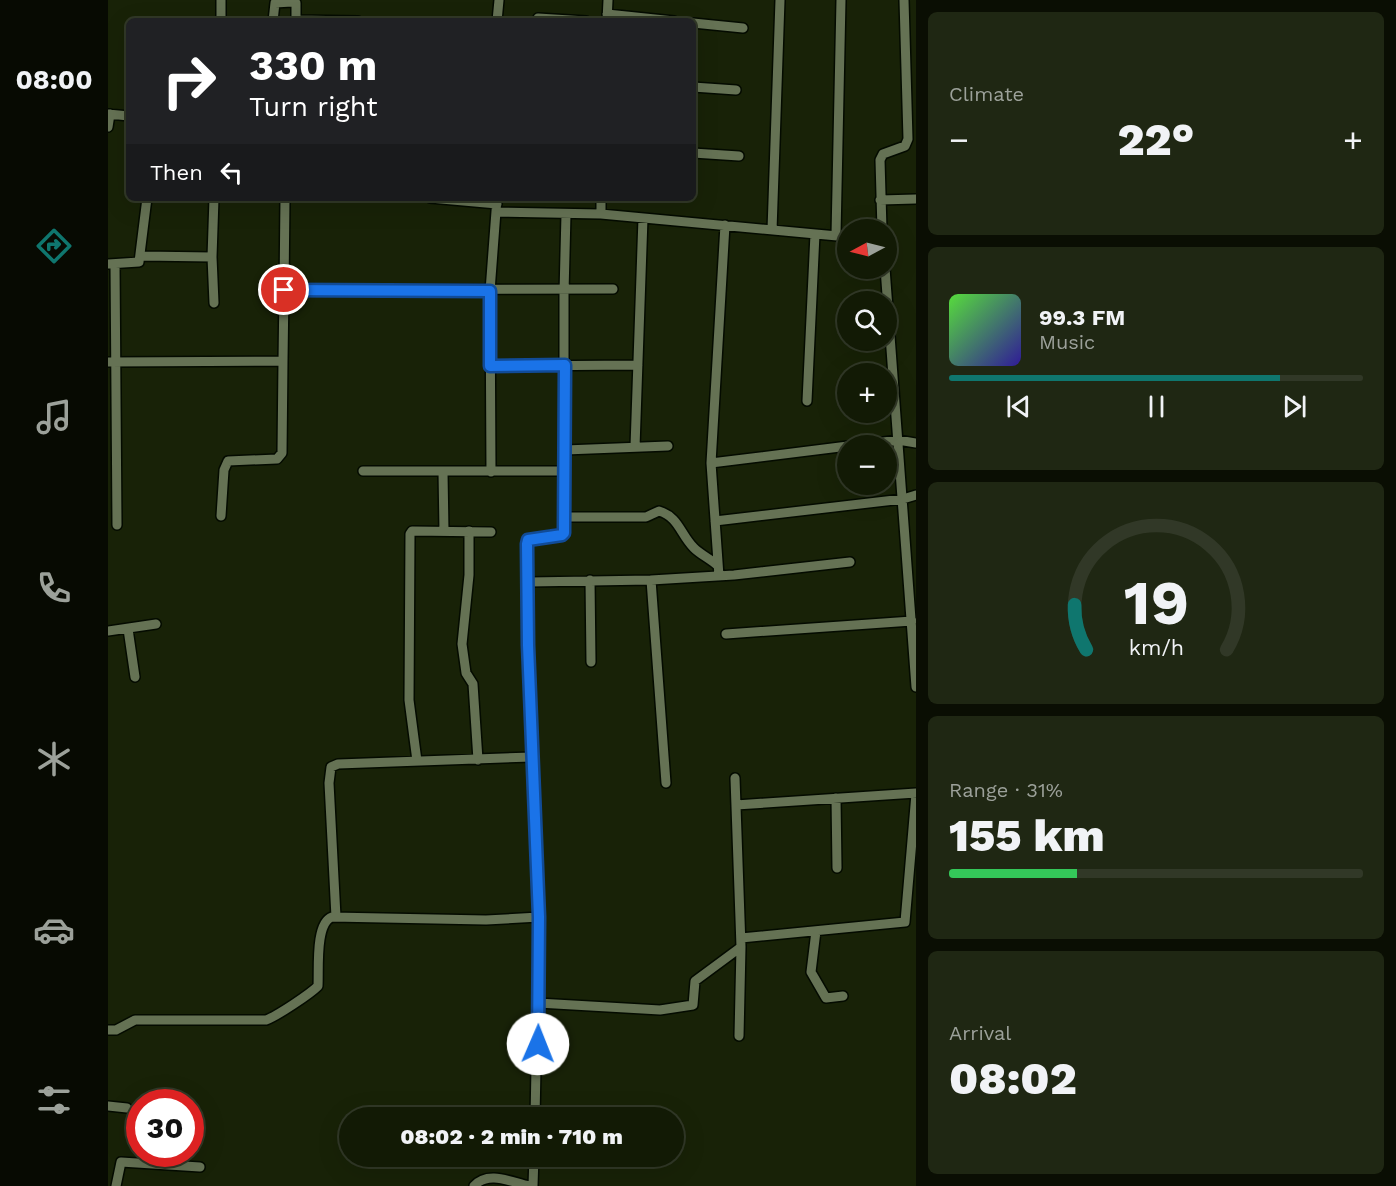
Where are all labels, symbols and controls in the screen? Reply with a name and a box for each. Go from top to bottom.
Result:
text: 330 m [249,41,377,90]
icon: right [150,42,228,120]
text: 08:00 [15,64,93,96]
text: Climate [949,82,1024,106]
text: Turn right [249,91,378,123]
text: 22° [1118,113,1194,166]
text: − [949,120,969,159]
text: + [1343,120,1363,159]
icon: left [215,156,248,189]
text: Then [150,160,203,185]
north arrow [837,219,897,279]
map controls [837,219,897,495]
icon: directions [33,225,75,267]
pin [258,264,309,315]
icon: arrive [267,273,300,306]
button: search [837,291,897,351]
text: 99.3 FM [1039,305,1125,330]
text: Music [1039,330,1095,354]
button: + [837,363,897,423]
icon: previous [1002,390,1035,423]
icon: pause [1140,390,1173,423]
icon: next [1278,390,1311,423]
icon: music [33,396,75,438]
button: − [837,435,897,495]
text: 19 [1123,566,1189,639]
icon: phone [33,567,75,609]
text: km/h [1128,635,1184,660]
icon: climate [33,738,75,780]
text: Range · 31% [949,778,1063,802]
text: 155 km [949,809,1105,862]
icon: car [33,909,75,951]
position arrow [506,1012,570,1076]
text: Arrival [949,1021,1011,1045]
text: 08:02 [949,1052,1077,1105]
icon: filters [33,1079,75,1121]
speed limit sign: 30 [126,1089,204,1167]
text: 08:02 · 2 min · 710 m [400,1124,623,1149]

